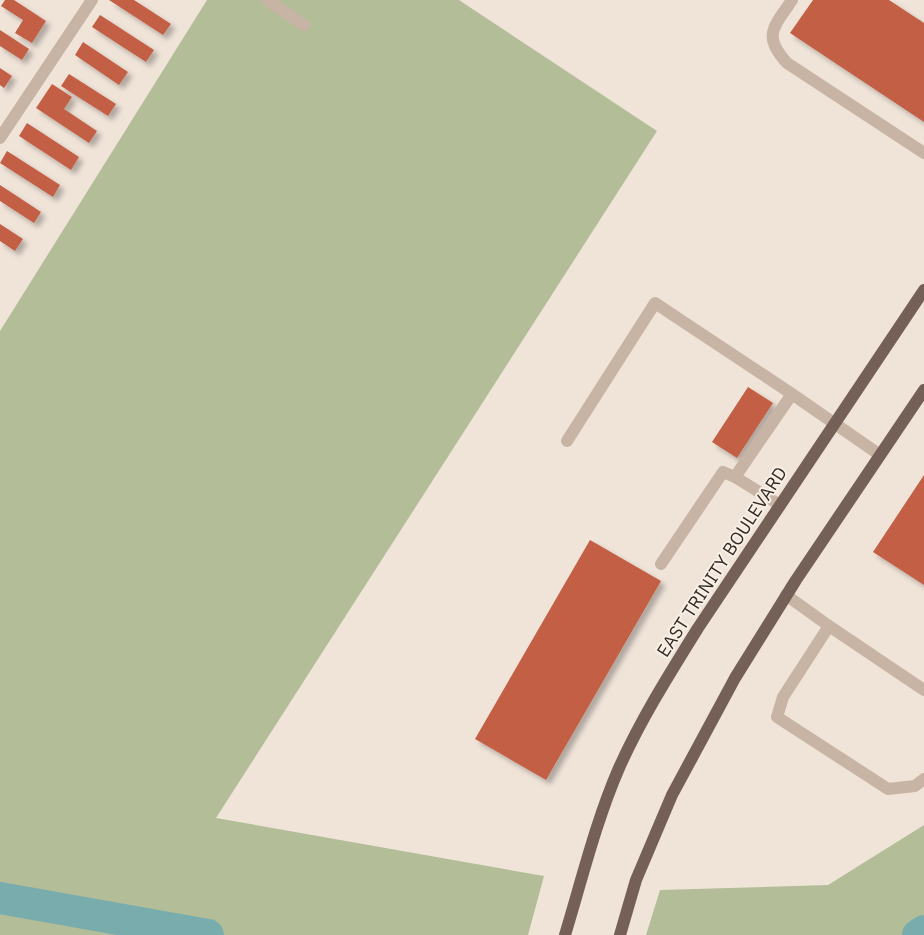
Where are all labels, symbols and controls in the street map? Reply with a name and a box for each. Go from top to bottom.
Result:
street label: EAST TRINITY BOULEVARD [651,462,792,661]

